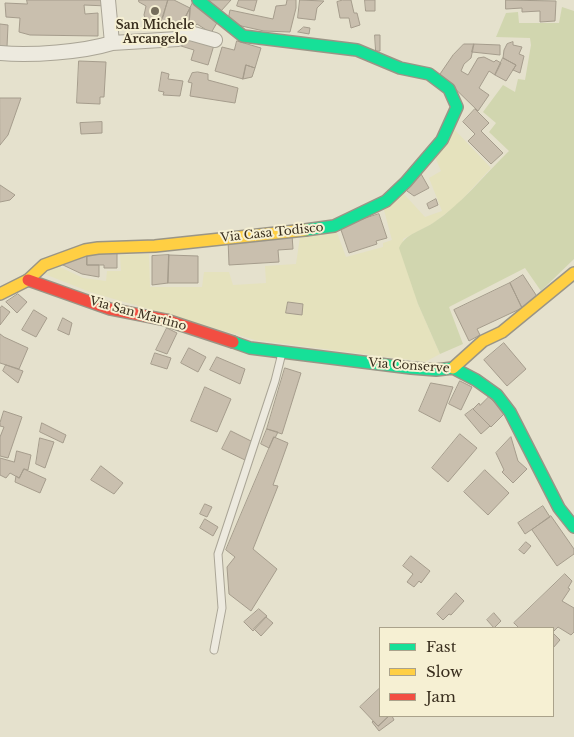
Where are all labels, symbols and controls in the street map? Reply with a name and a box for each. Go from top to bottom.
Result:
marker: San Michele Arcangelo [149,5,161,17]
place label: San Michele Arcangelo [116,19,194,47]
street label: Via Casa Todisco [220,220,324,246]
street label: Via San Martino [88,294,188,334]
street label: Via Conserve [368,356,450,376]
legend [379,627,554,717]
text: Fast [426,637,456,656]
text: Slow [426,662,463,681]
text: Jam [426,687,456,706]

